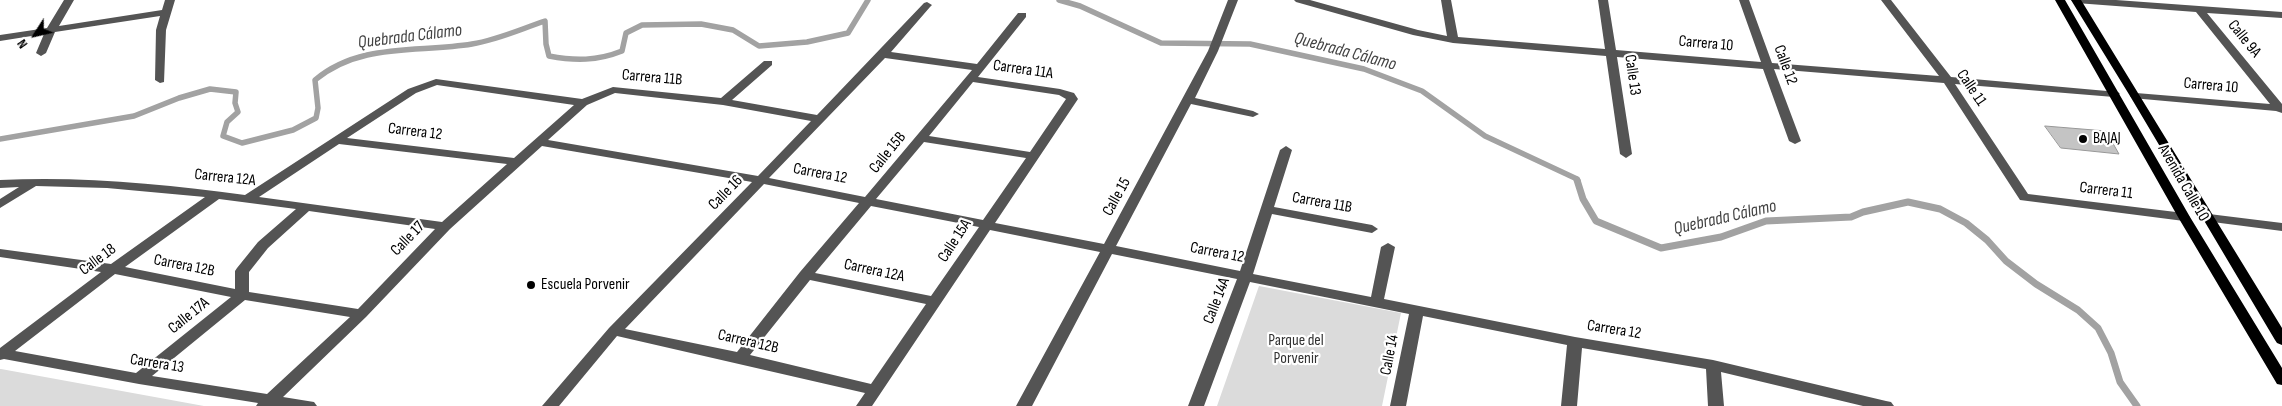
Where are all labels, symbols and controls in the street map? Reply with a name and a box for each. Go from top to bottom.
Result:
north arrow [10,10,60,60]
street label: Calle 9A [2223,16,2265,62]
water label: Quebrada Cálamo [357,20,463,54]
water label: Quebrada Cálamo [1292,28,1398,76]
street label: Carrera 10 [1678,32,1734,56]
text: N [13,36,31,52]
street label: Calle 12 [1769,42,1801,88]
street label: Calle 13 [1620,53,1644,97]
street label: Carrera 11A [992,56,1054,84]
street label: Carrera 11B [621,66,683,90]
street label: Calle 11 [1952,66,1990,110]
street label: Carrera 10 [2183,74,2239,98]
street label: Carrera 12 [387,119,443,145]
street label: Calle 15B [866,128,910,178]
place label: BAJAJ [2093,129,2121,149]
marker: BAJAJ [2077,133,2089,145]
street label: Avenida Calle 10 [2153,141,2213,225]
street label: Carrera 12 [791,159,849,189]
street label: Carrera 12A [194,165,256,191]
street label: Calle 16 [705,172,747,214]
street label: Calle 15 [1099,175,1135,219]
street label: Carrera 11 [2078,178,2134,204]
street label: Carrera 11B [1291,188,1353,218]
water label: Quebrada Cálamo [1671,196,1779,240]
street label: Calle 15A [934,216,976,266]
street label: Calle 17 [387,218,429,260]
street label: Carrera 12 [1188,238,1246,268]
street label: Calle 18 [76,240,120,280]
street label: Carrera 12B [152,251,216,281]
street label: Carrera 12A [842,255,906,287]
place label: Escuela Porvenir [541,275,630,295]
street label: Calle 14A [1199,275,1235,327]
marker: Escuela Porvenir [525,279,537,291]
street label: Calle 17A [165,294,213,338]
street label: Carrera 12 [1586,316,1642,344]
street label: Carrera 12B [716,326,780,358]
park label: Parque del Porvenir [1268,331,1324,369]
street label: Calle 14 [1377,333,1403,377]
street label: Carrera 13 [129,350,185,378]

